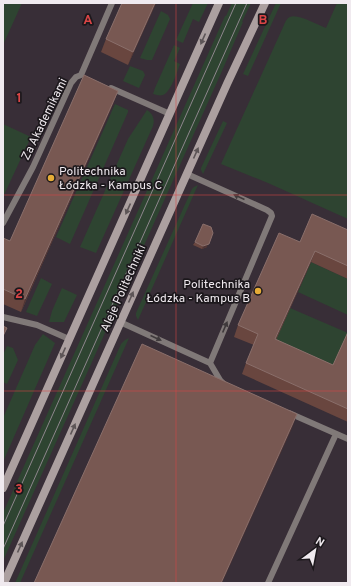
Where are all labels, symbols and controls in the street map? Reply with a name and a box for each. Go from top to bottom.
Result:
text: A [83,13,93,29]
text: B [259,13,268,29]
one-way arrow [200,33,206,45]
street label: Za Akademikami [18,76,72,163]
text: 1 [16,91,22,107]
one-way arrow [193,148,199,159]
place label: Politechnika Łódzka - Kampus C [59,164,163,194]
marker: Politechnika Łódzka - Kampus C [46,173,56,183]
one-way arrow [233,194,245,200]
one-way arrow [125,203,131,214]
street label: Aleje Politechniki [98,242,150,334]
place label: Politechnika Łódzka - Kampus B [147,277,250,307]
marker: Politechnika Łódzka - Kampus B [253,286,263,296]
text: 2 [15,287,23,303]
one-way arrow [129,291,135,303]
one-way arrow [222,321,229,333]
one-way arrow [150,335,161,341]
one-way arrow [60,347,66,359]
one-way arrow [70,422,76,434]
text: 3 [15,482,23,498]
north arrow [295,530,335,570]
text: N [313,534,327,550]
one-way arrow [17,541,23,553]

